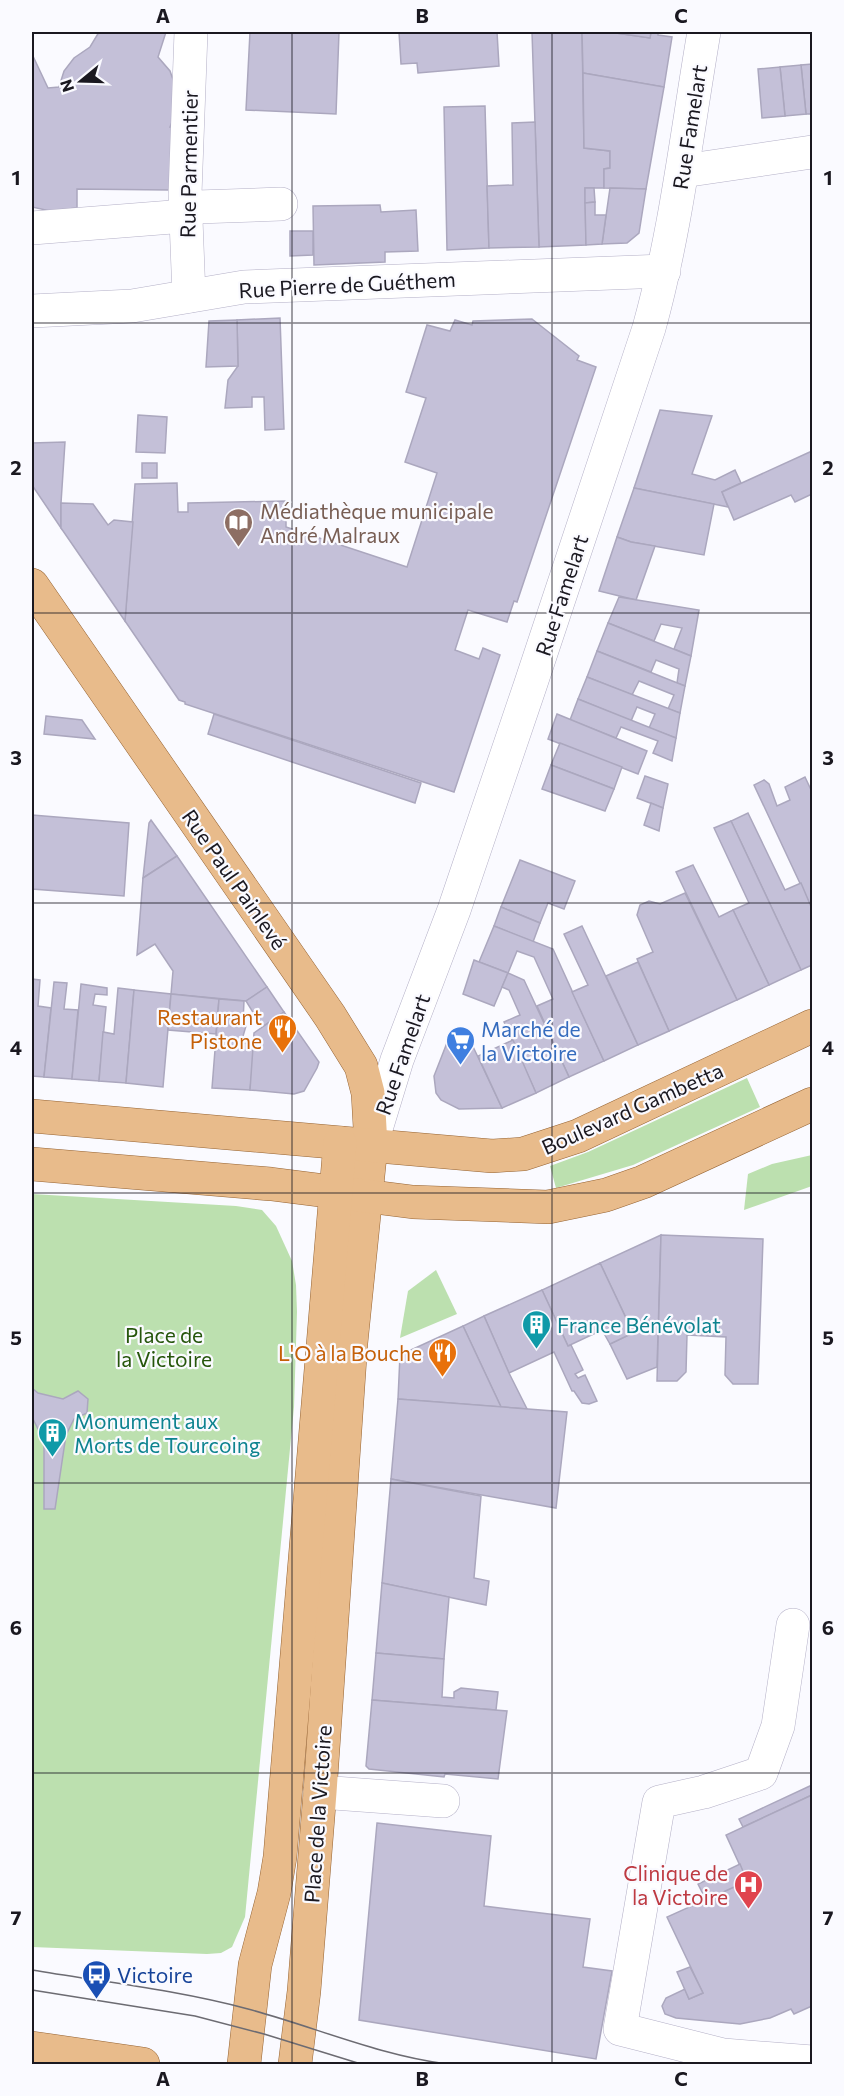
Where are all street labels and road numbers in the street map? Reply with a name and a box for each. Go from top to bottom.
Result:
street label: Rue Famelart [667,63,711,191]
street label: Rue Parmentier [174,90,202,238]
street label: Rue Pierre de Guéthem [238,266,456,302]
street label: Rue Famelart [530,531,592,659]
street label: Rue Paul Painlevé [177,804,293,954]
street label: Rue Famelart [370,990,434,1118]
street label: Boulevard Gambetta [537,1057,727,1159]
street label: Place de la Victoire [298,1724,336,1904]

